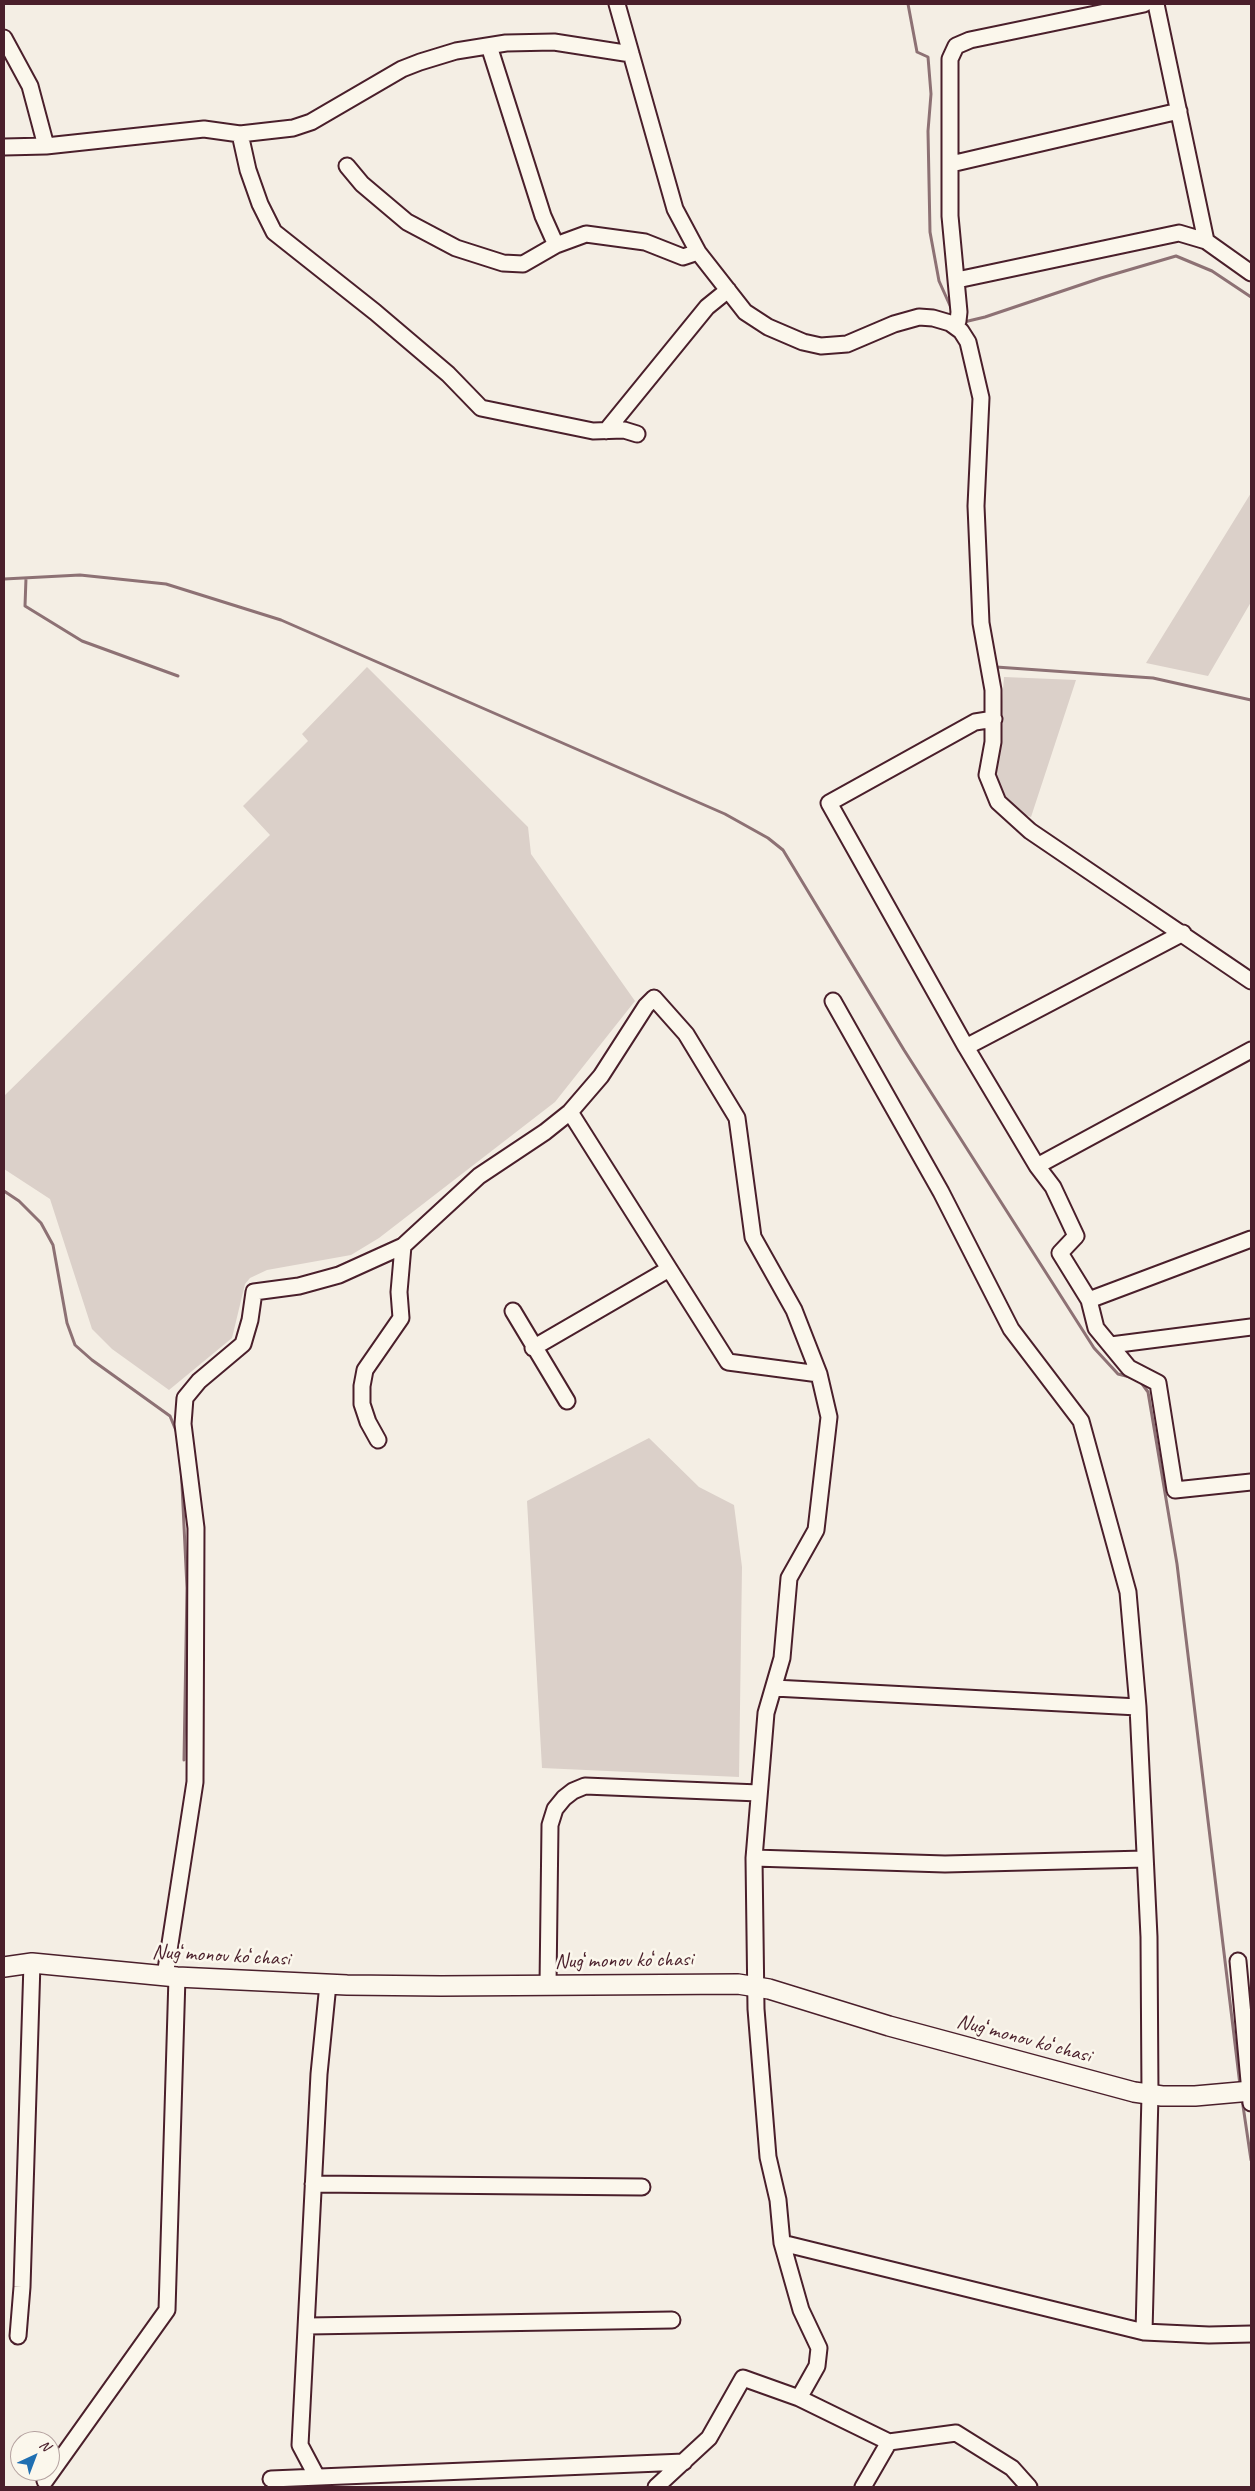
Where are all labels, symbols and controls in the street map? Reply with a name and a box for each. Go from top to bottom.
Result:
street label: Nugʻmonov koʻchasi [151,1940,291,1972]
street label: Nugʻmonov koʻchasi [555,1947,693,1975]
street label: Nugʻmonov koʻchasi [954,2009,1094,2069]
north arrow [10,2431,60,2481]
text: N [36,2436,54,2455]

